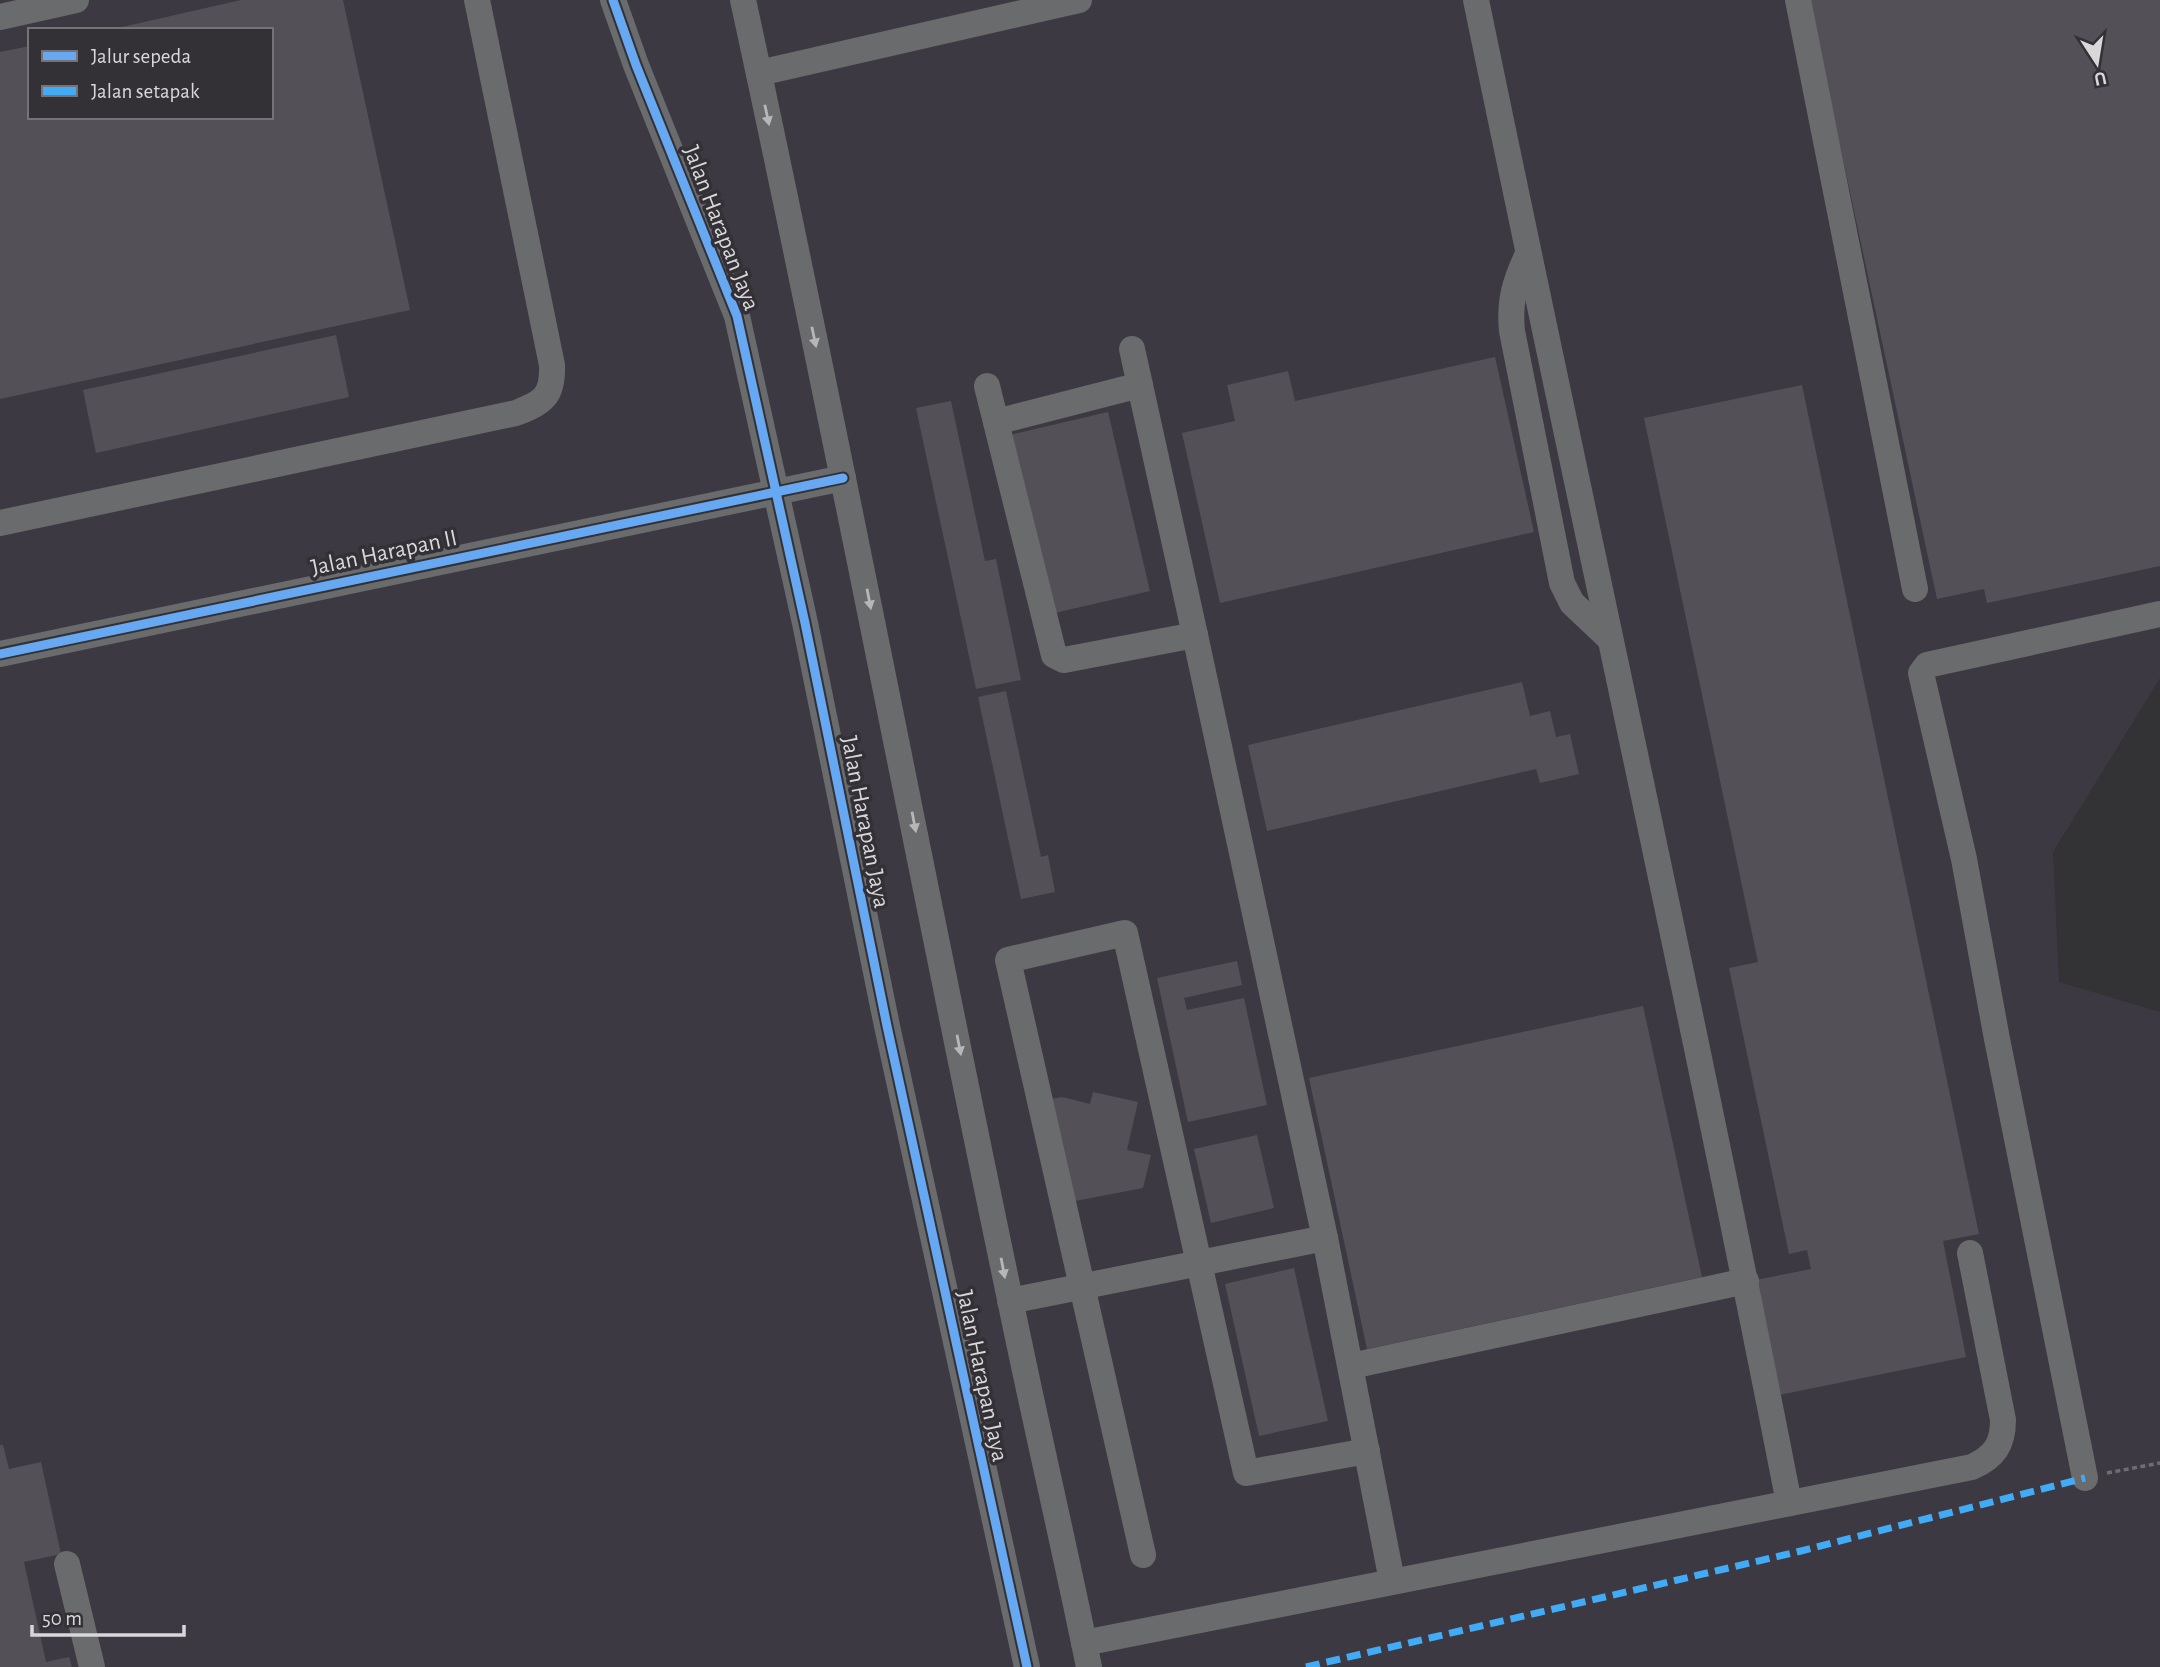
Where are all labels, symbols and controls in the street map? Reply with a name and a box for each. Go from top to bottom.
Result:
legend [28,28,273,119]
north arrow [2062,28,2132,98]
text: Jalur sepeda [91,46,191,67]
text: U [2092,68,2108,89]
text: Jalan setapak [91,81,200,102]
one-way arrow [762,104,773,126]
street label: Jalan Harapan Jaya [679,142,763,314]
one-way arrow [808,326,819,348]
street label: Jalan Harapan II [309,526,459,580]
one-way arrow [864,588,875,610]
street label: Jalan Harapan Jaya [837,734,893,910]
one-way arrow [909,811,920,833]
one-way arrow [953,1034,964,1056]
one-way arrow [998,1257,1009,1279]
street label: Jalan Harapan Jaya [952,1288,1012,1464]
scale bar [32,1594,184,1638]
text: 50 m [42,1608,82,1629]

